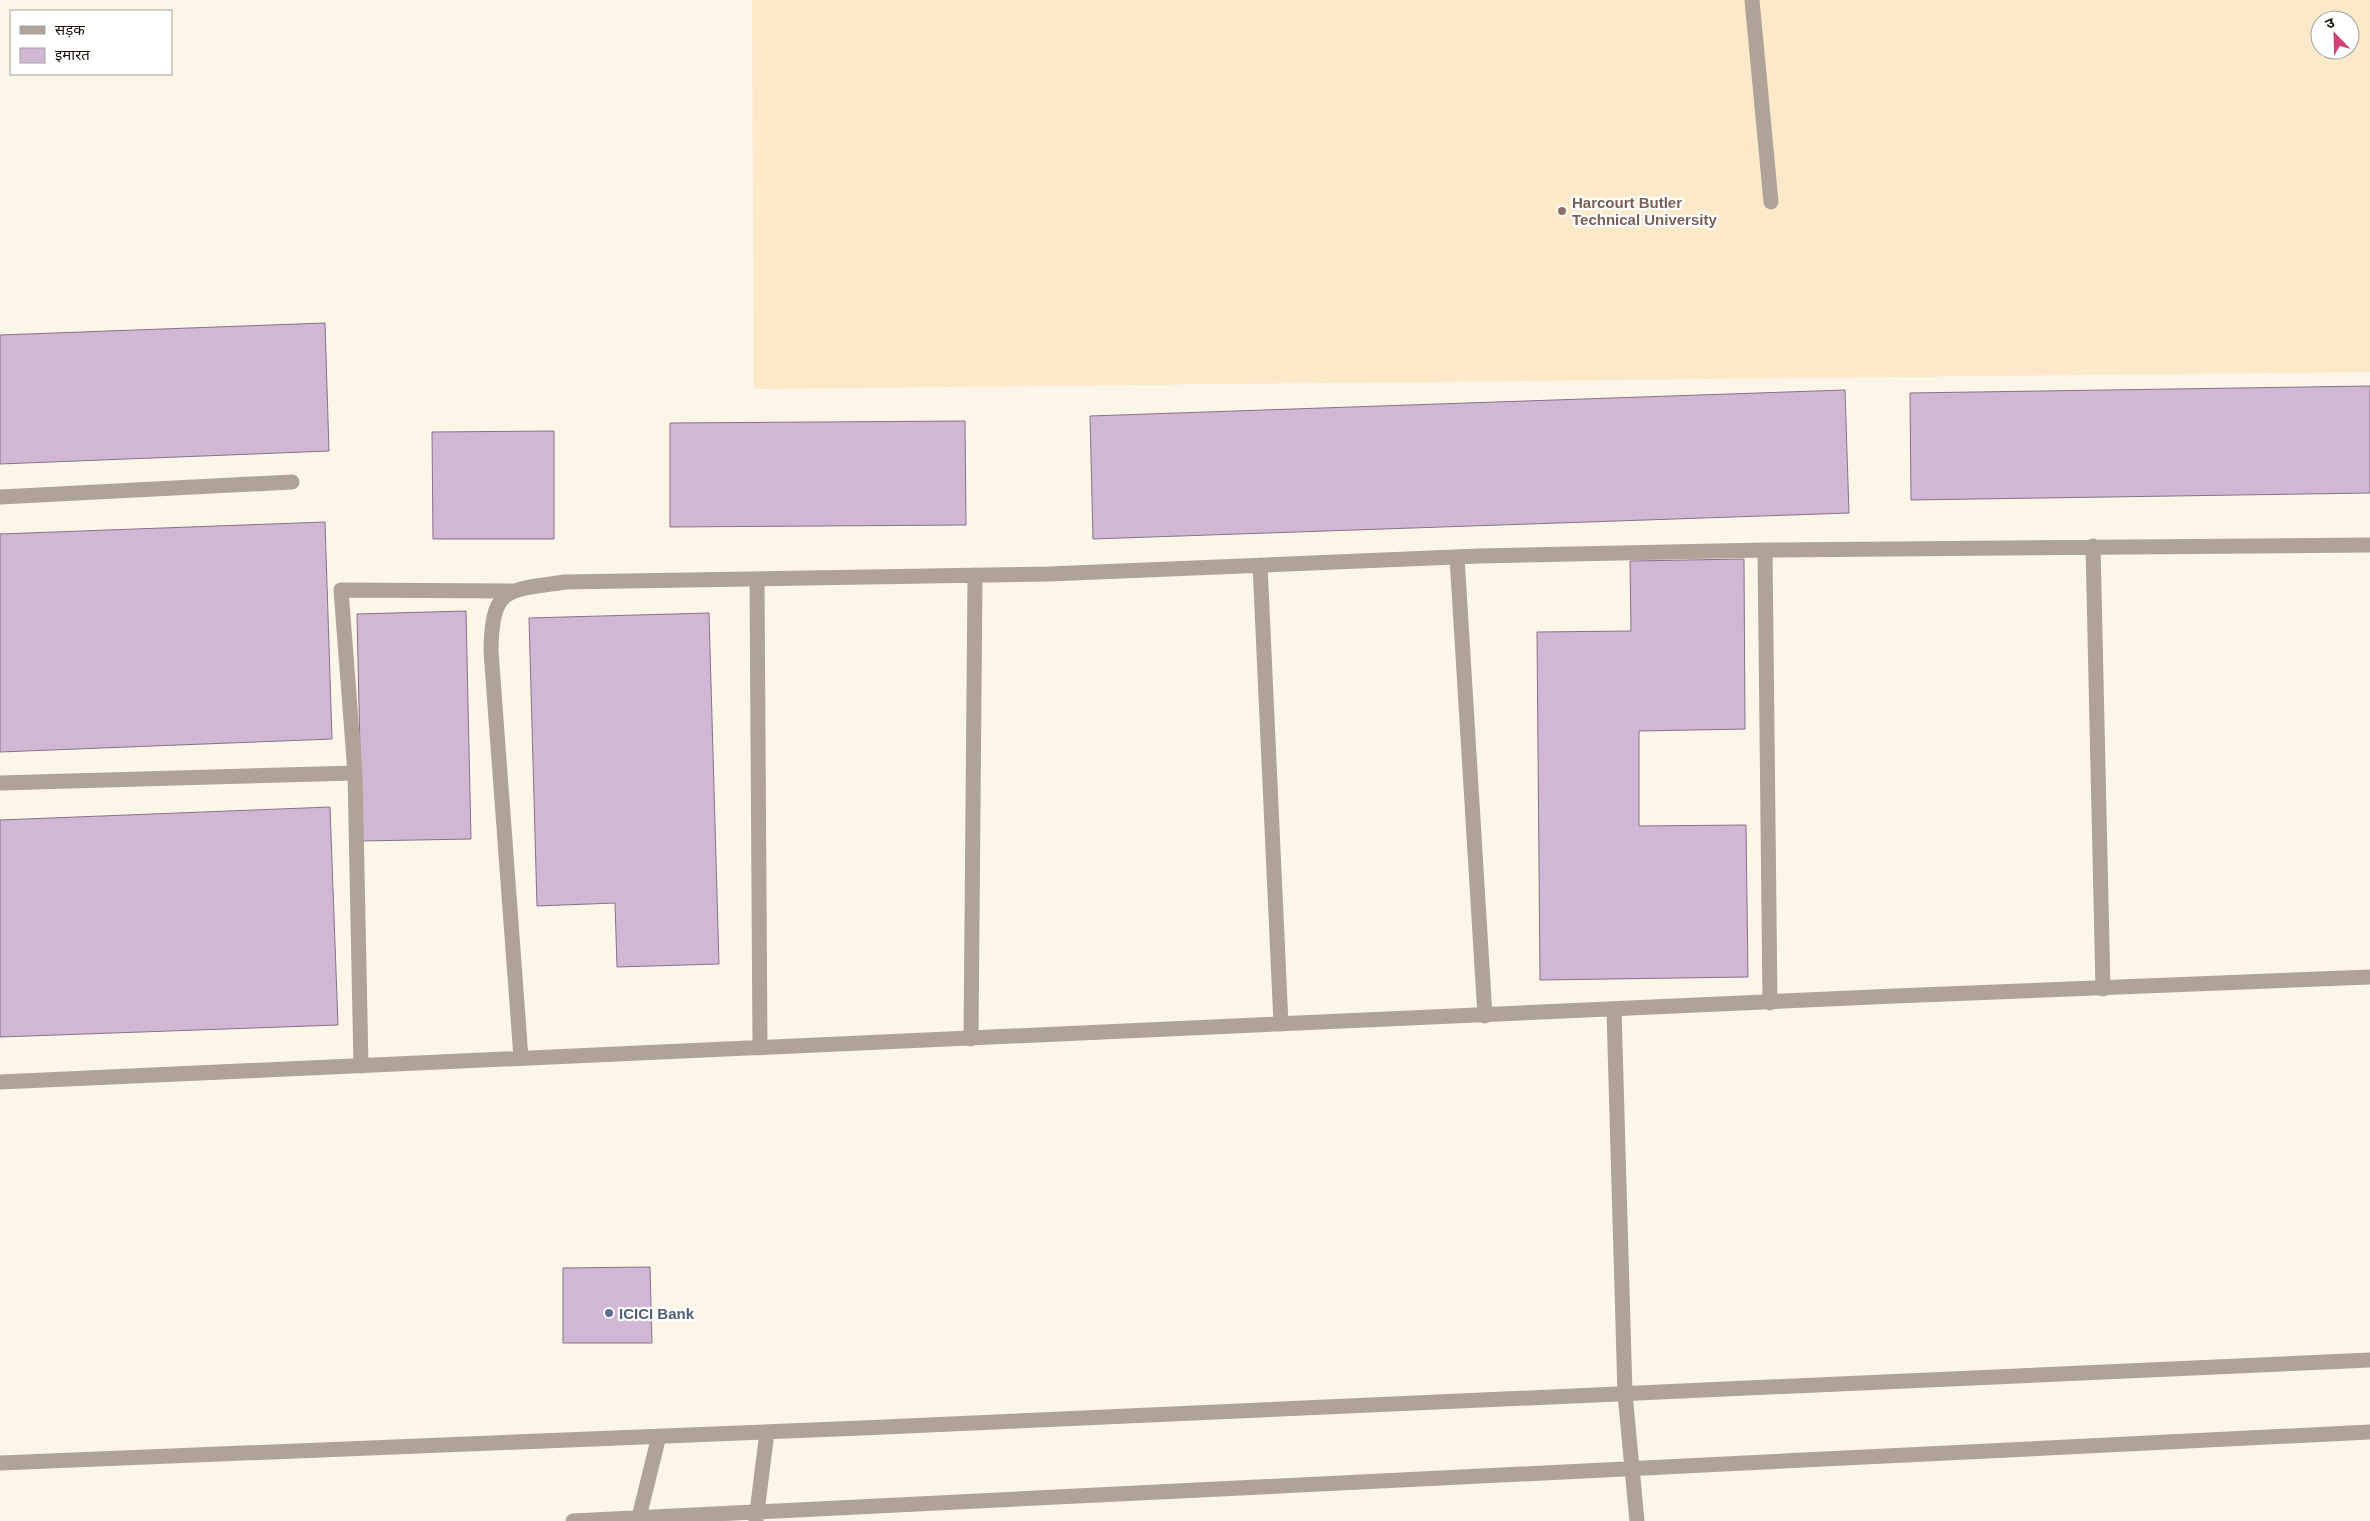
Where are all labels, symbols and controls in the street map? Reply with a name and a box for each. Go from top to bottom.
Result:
legend [10,10,172,75]
north arrow [2310,10,2360,60]
text: उ [2323,14,2338,32]
text: सड़क [55,21,85,38]
text: इमारत [55,46,90,63]
place label: Harcourt Butler Technical University [1572,194,1717,228]
marker: Harcourt Butler Technical University [1556,205,1568,217]
place label: ICICI Bank [619,1305,695,1322]
marker: ICICI Bank [603,1307,615,1319]

